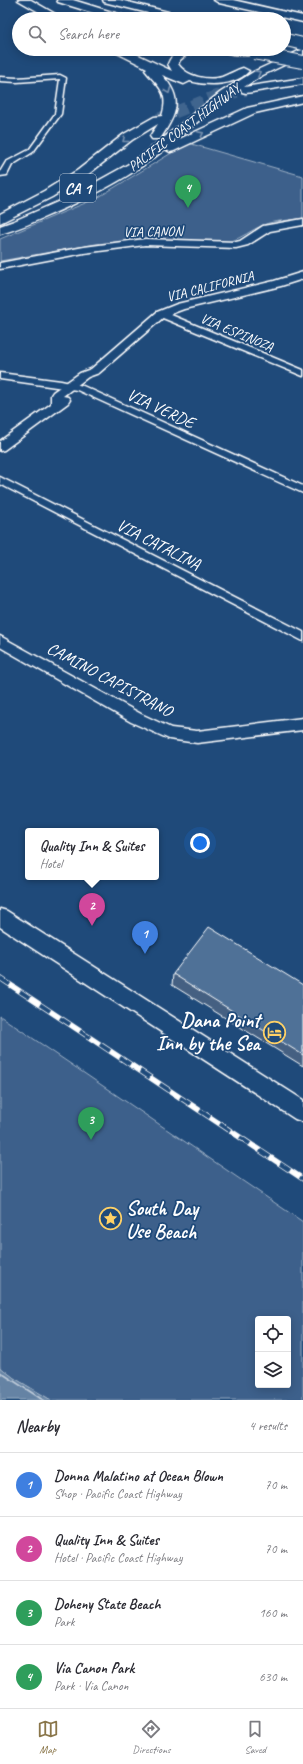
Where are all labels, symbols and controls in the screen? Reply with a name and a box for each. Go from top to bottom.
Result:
search box [12,12,291,56]
icon: search [26,23,48,45]
text: Search here [58,25,119,44]
one-way arrow [254,71,261,78]
street label: PACIFIC COAST HIGHWAY [125,79,245,175]
one-way arrow [163,87,171,94]
one-way arrow [196,131,204,139]
one-way arrow [122,135,129,142]
road number: CA 1 [60,174,96,202]
pin: 4 [175,175,201,208]
street label: VIA CANON [123,222,185,241]
street label: VIA CALIFORNIA [165,267,256,305]
street label: VIA ESPINOZA [198,310,277,356]
street label: VIA VERDE [124,384,200,434]
street label: VIA CATALINA [113,514,205,575]
street label: CAMINO CAPISTRANO [44,638,178,723]
popup [25,828,159,880]
your location [190,833,210,853]
text: Quality Inn & Suites [40,837,144,856]
text: Hotel [40,856,62,872]
pin: 2 [79,893,105,926]
pin: 1 [132,921,158,954]
place label: Dana Point Inn by the Sea [156,1008,263,1056]
hotel icon: Dana Point Inn by the Sea [262,1019,288,1045]
pin: 3 [78,1107,104,1140]
place label: South Day Use Beach [126,1196,200,1244]
place icon: South Day Use Beach [97,1206,123,1232]
map controls [255,1316,291,1388]
button: locate [255,1316,291,1352]
button: layers [255,1352,291,1388]
text: Nearby [16,1416,59,1437]
text: 4 results [249,1418,287,1434]
text: Donna Malatino at Ocean Blown [54,1467,223,1486]
text: 1 [26,1477,32,1493]
text: 70 m [265,1477,287,1493]
text: Shop · Pacific Coast Highway [54,1486,182,1502]
text: Quality Inn & Suites [54,1531,159,1550]
text: 2 [26,1541,32,1557]
text: 70 m [265,1541,287,1557]
text: Hotel · Pacific Coast Highway [54,1550,182,1566]
text: Doheny State Beach [54,1595,161,1614]
text: 3 [26,1605,32,1621]
text: 160 m [259,1605,287,1621]
text: Park [54,1614,75,1630]
text: Via Canon Park [54,1659,134,1678]
text: 4 [26,1669,32,1685]
text: 630 m [259,1669,287,1685]
text: Park · Via Canon [54,1678,128,1694]
tab: Map [37,1718,59,1756]
tab: Directions [132,1718,171,1756]
tab: Saved [244,1718,266,1756]

